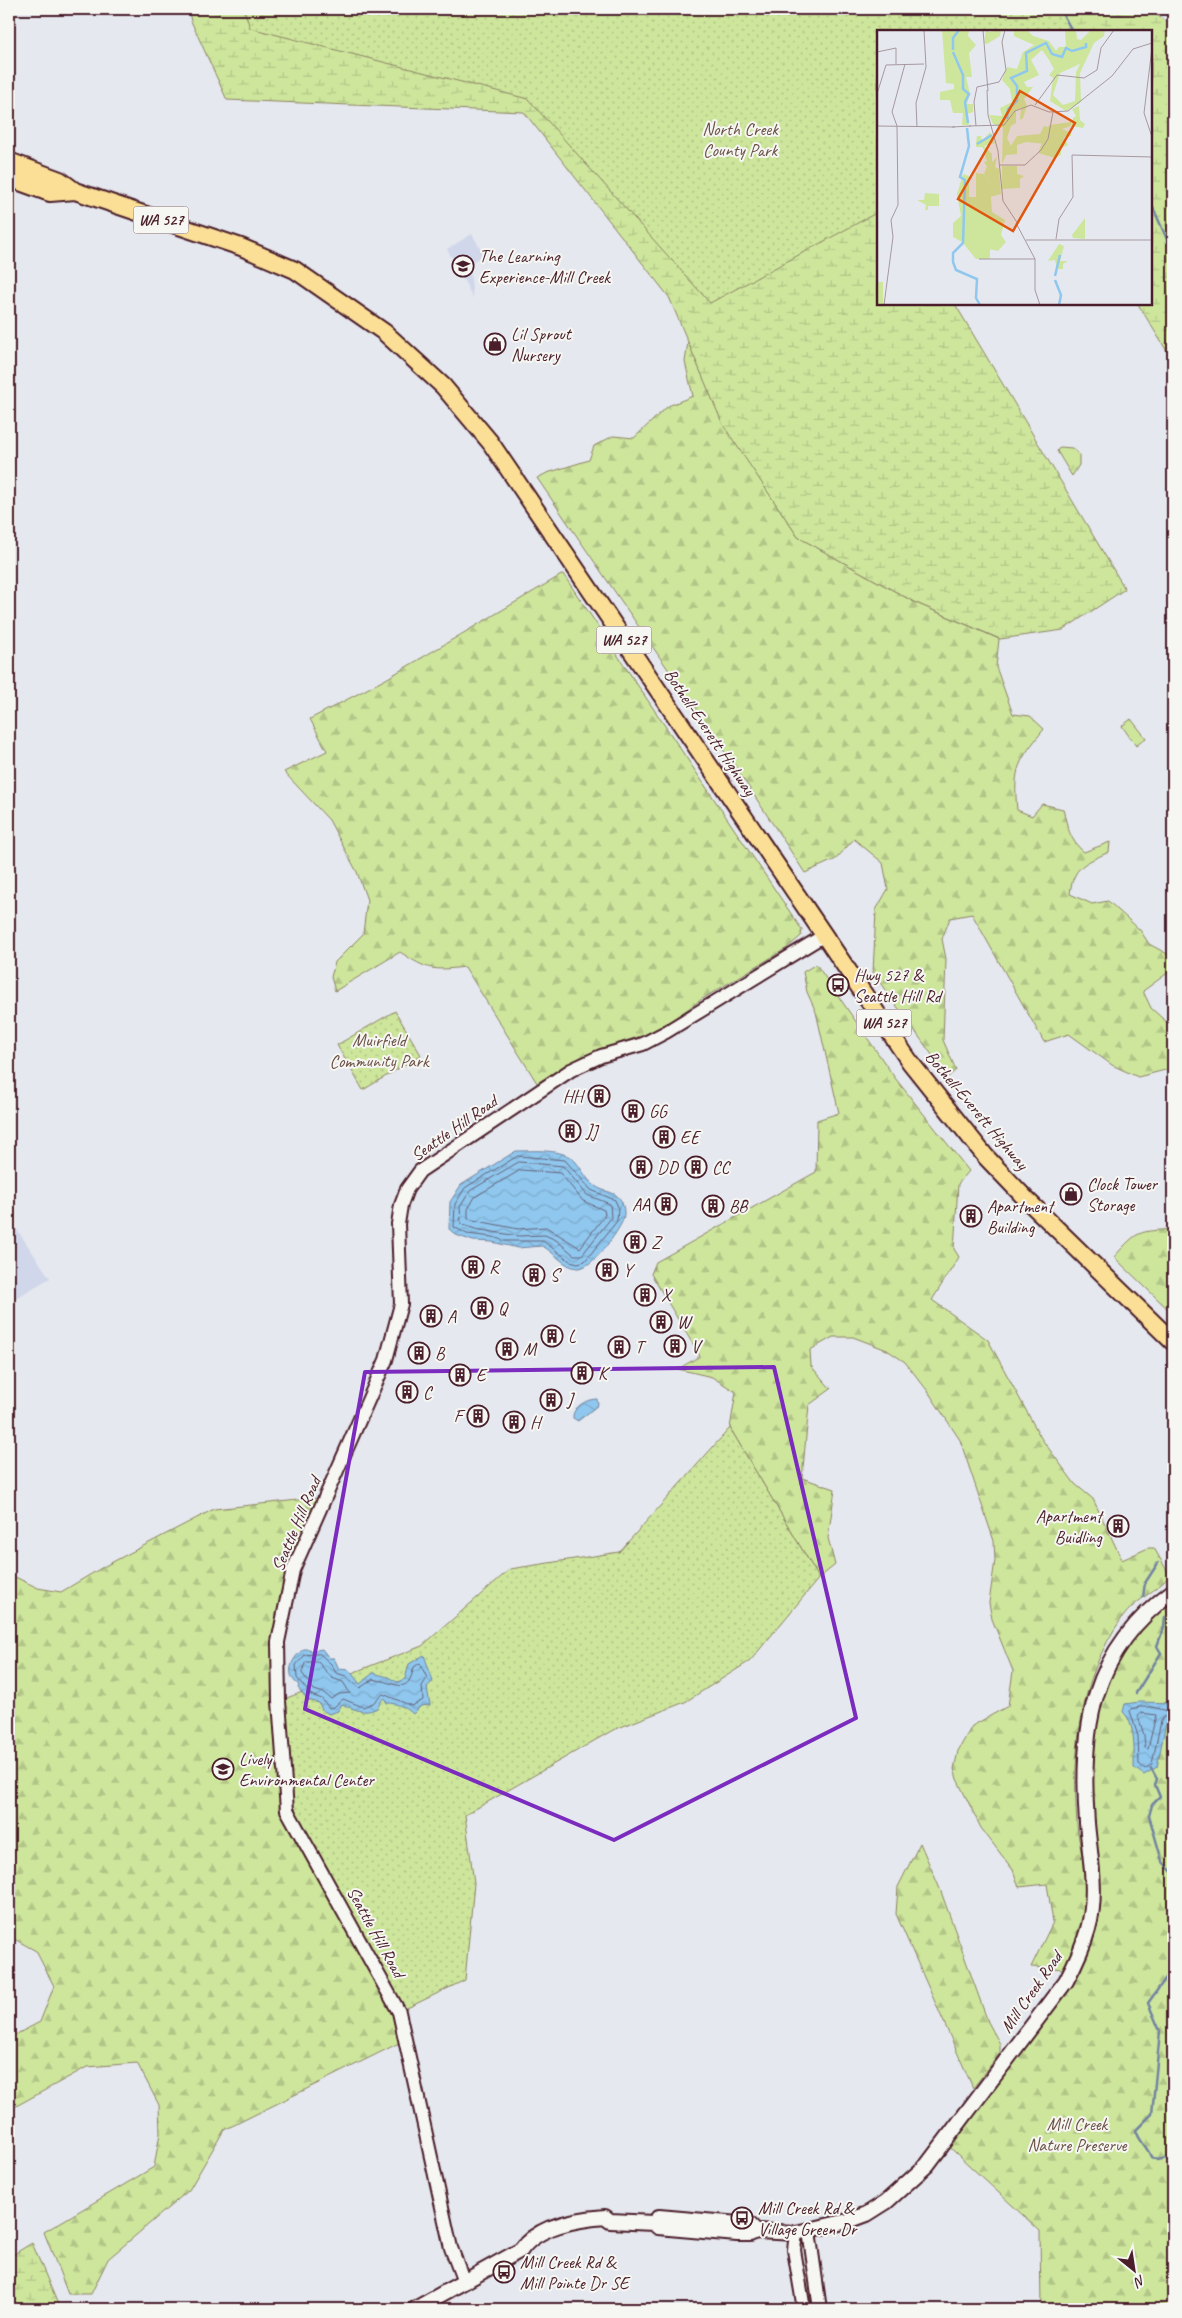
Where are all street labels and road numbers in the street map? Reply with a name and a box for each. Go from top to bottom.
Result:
road number: WA 527 [134,206,188,234]
road number: WA 527 [596,626,652,654]
street label: Bothell-Everett Highway [659,664,762,801]
road number: WA 527 [856,1010,912,1036]
street label: Bothell-Everett Highway [921,1046,1034,1175]
street label: Seattle Hill Road [407,1088,504,1166]
street label: Seattle Hill Road [266,1471,327,1575]
street label: Seattle Hill Road [342,1883,411,1984]
street label: Mill Creek Road [995,1945,1069,2037]

